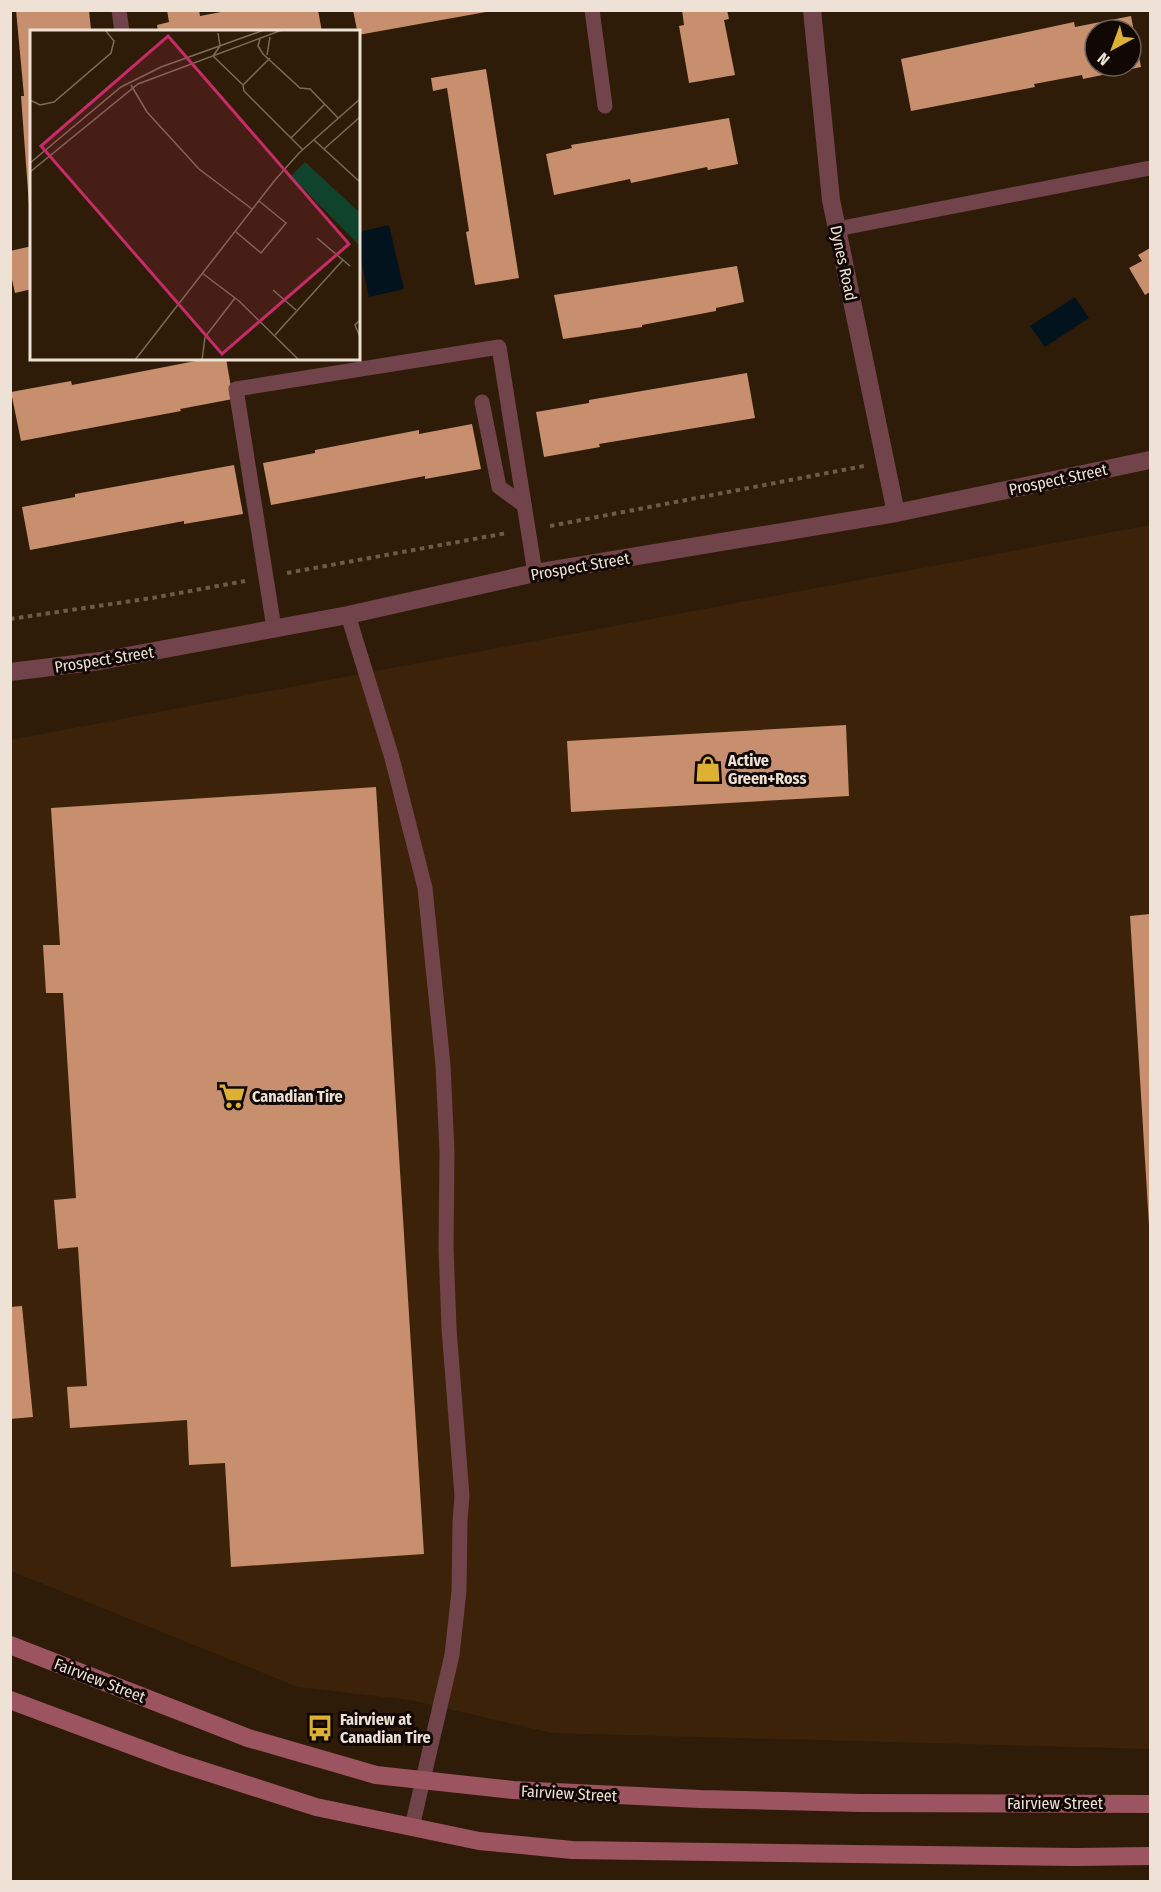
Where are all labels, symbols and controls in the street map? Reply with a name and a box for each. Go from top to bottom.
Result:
north arrow [1083,18,1143,78]
inset map [30,30,360,360]
text: N [1094,49,1113,69]
street label: Dynes Road [826,224,861,303]
street label: Prospect Street [1007,460,1110,499]
street label: Prospect Street [529,548,632,585]
street label: Prospect Street [53,642,156,677]
place label: Active Green+Ross [727,751,806,788]
shop icon: Active Green+Ross [693,754,723,784]
supermarket icon: Canadian Tire [217,1081,247,1111]
place label: Canadian Tire [252,1087,343,1106]
street label: Fairview Street [52,1654,149,1707]
place label: Fairview at Canadian Tire [340,1710,431,1747]
bus stop icon: Fairview at Canadian Tire [305,1713,335,1743]
street label: Fairview Street [520,1781,618,1806]
street label: Fairview Street [1007,1794,1104,1813]

